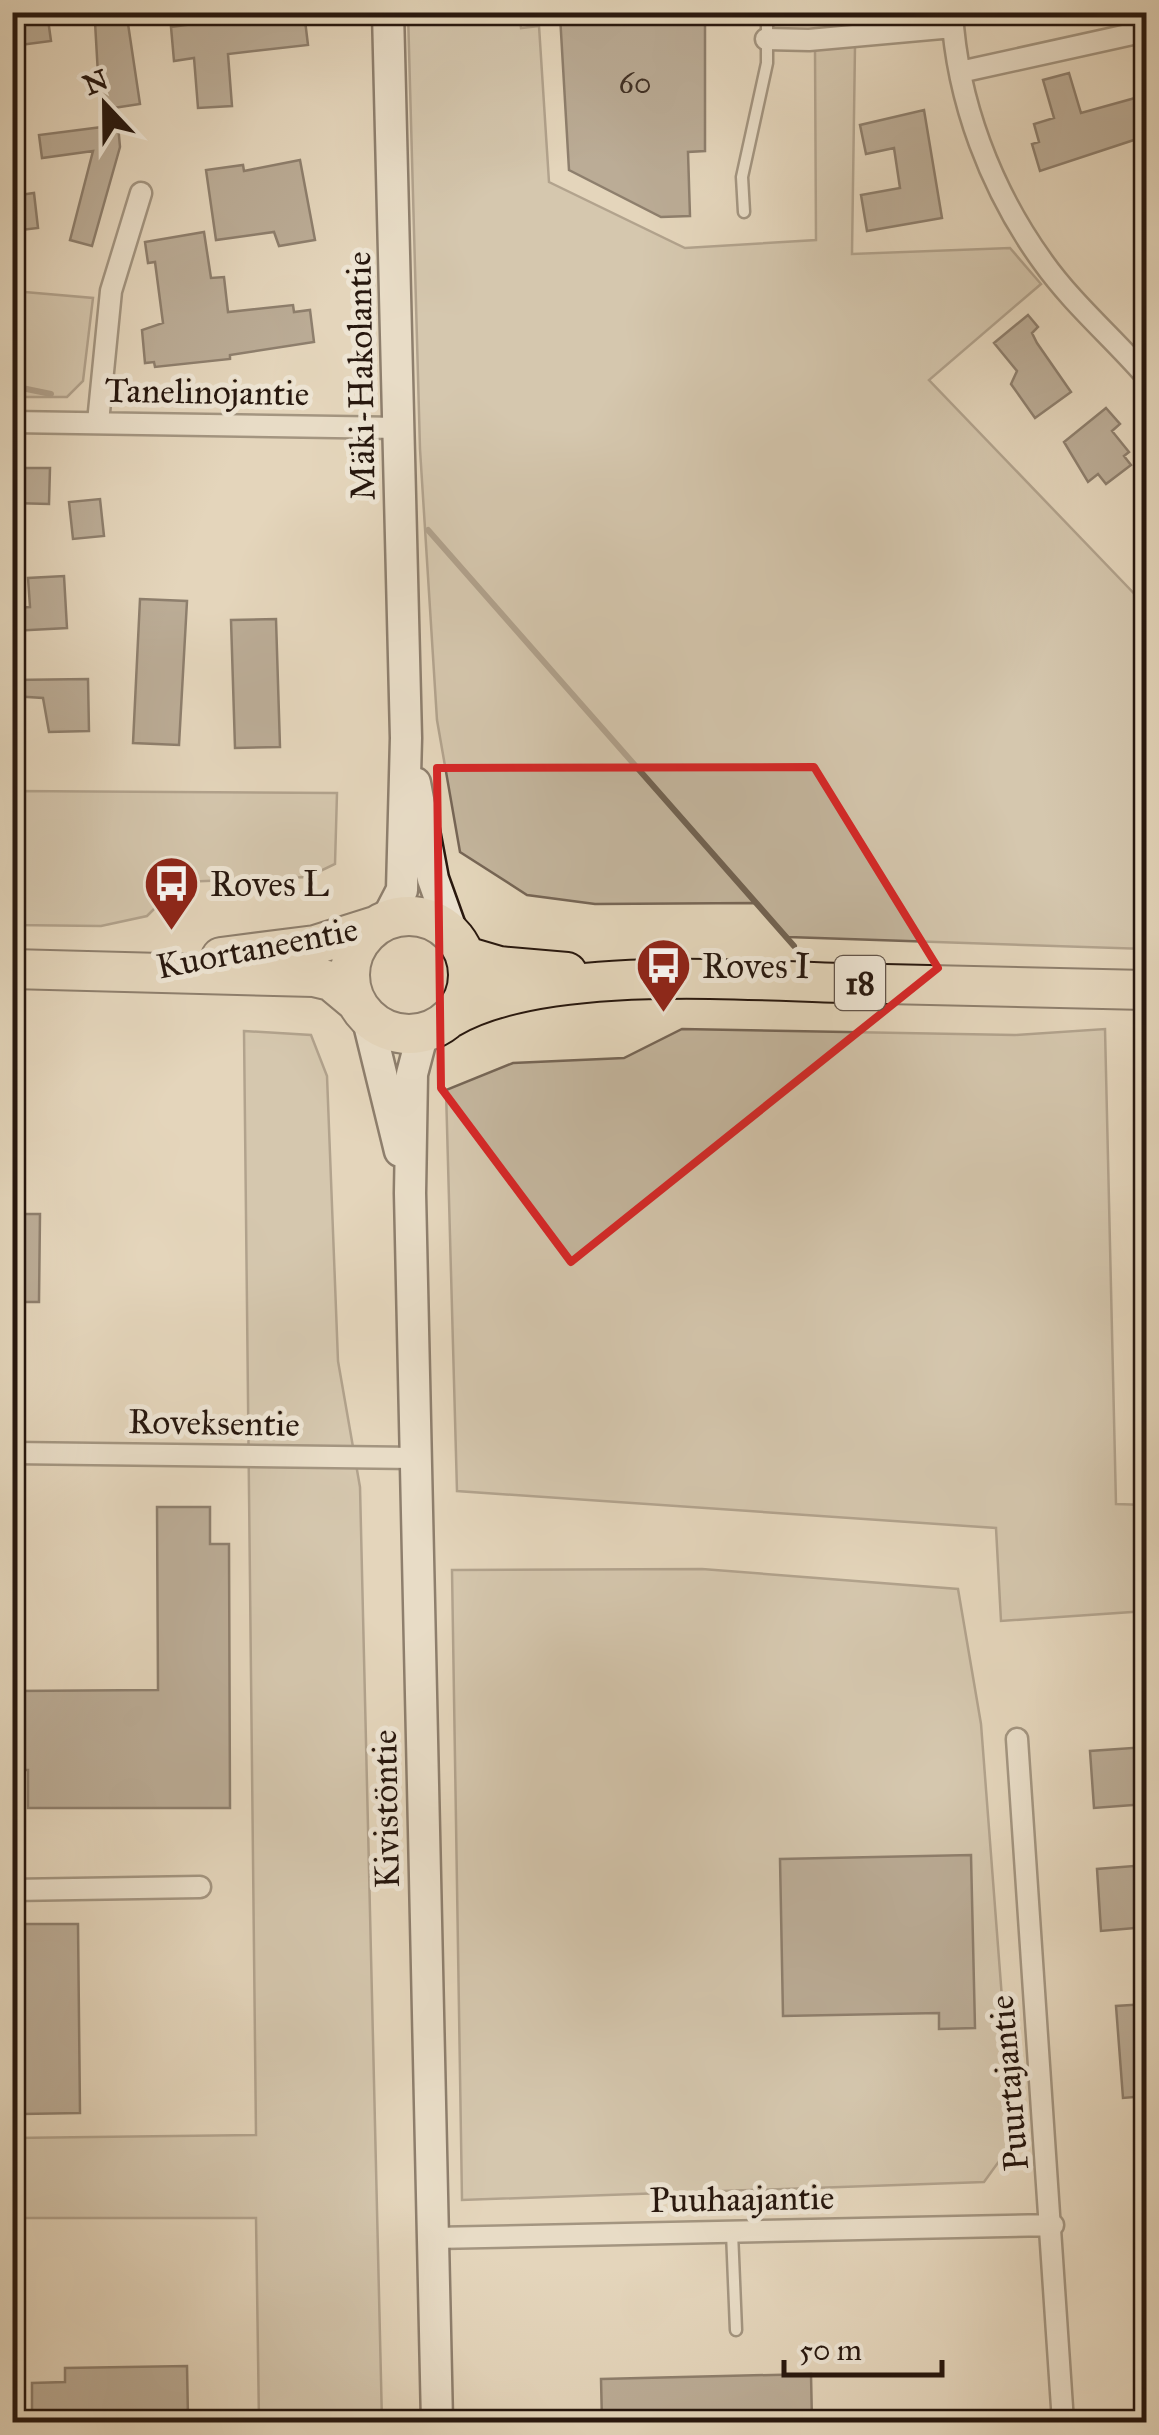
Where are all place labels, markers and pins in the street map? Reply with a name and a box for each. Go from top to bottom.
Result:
bus stop icon: Roves L [141,854,201,933]
place label: Roves L [210,863,329,906]
bus stop icon: Roves I [633,936,693,1015]
place label: Roves I [702,945,810,988]

